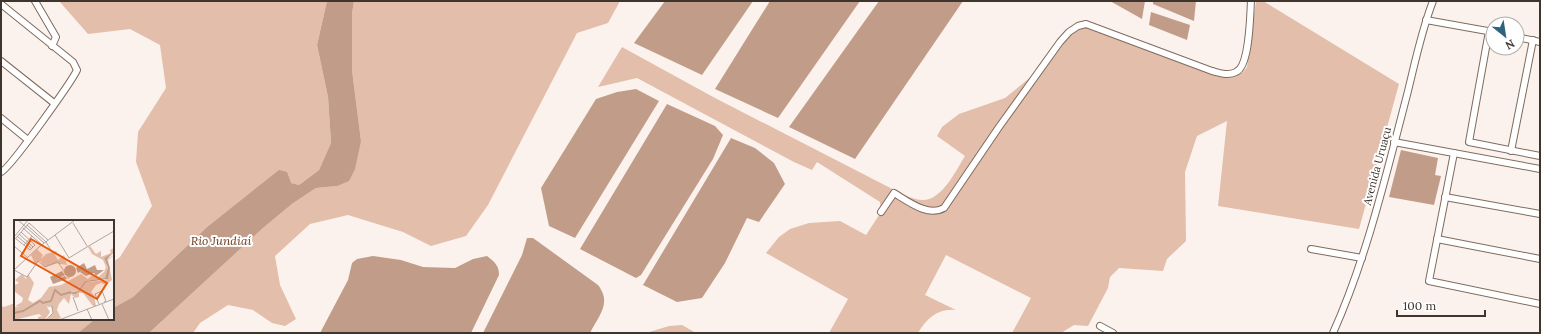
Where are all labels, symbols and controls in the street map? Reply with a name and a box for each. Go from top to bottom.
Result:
north arrow [1485,16,1525,56]
text: N [1502,36,1517,53]
street label: Avenida Uruaçu [1360,125,1394,208]
inset map [14,220,114,320]
water label: Rio Jundiaí [191,233,251,248]
scale bar [1397,292,1485,318]
text: 100 m [1403,298,1436,313]

